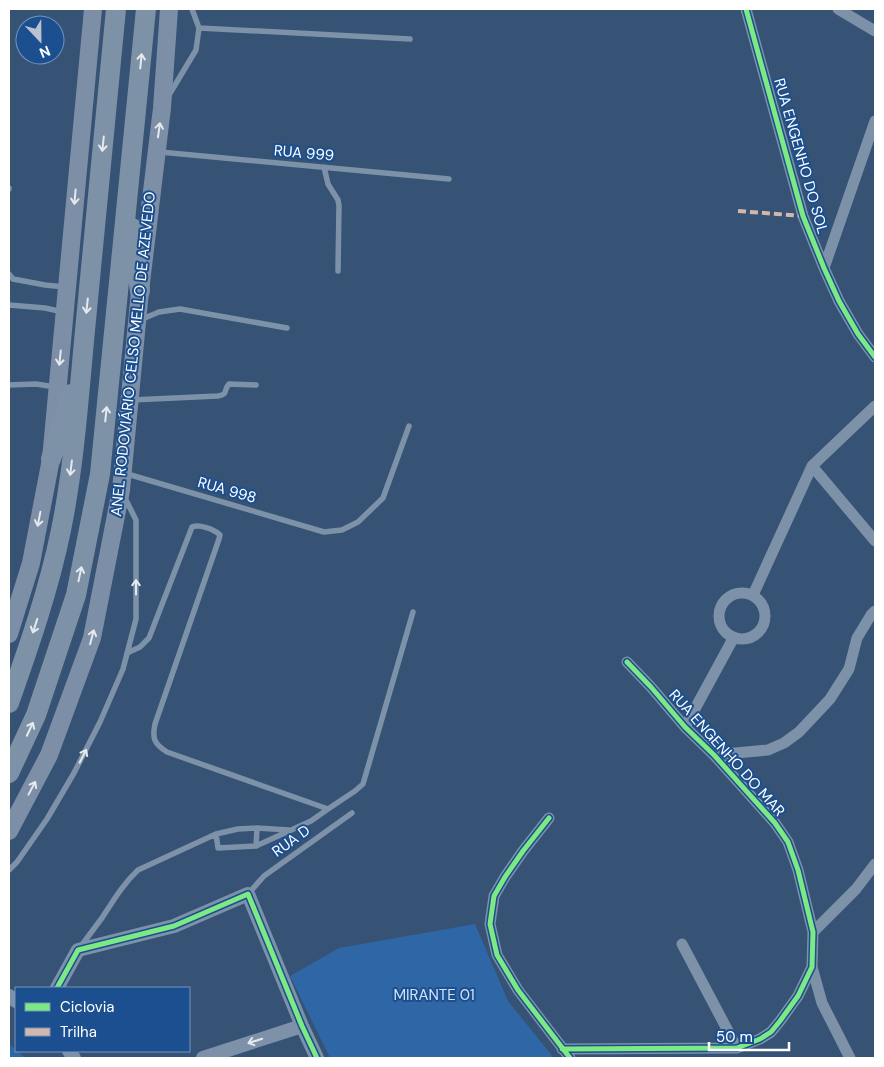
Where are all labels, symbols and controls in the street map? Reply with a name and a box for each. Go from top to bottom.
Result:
north arrow [15,15,65,65]
text: N [37,42,53,62]
one-way arrow [136,53,145,69]
street label: RUA ENGENHO DO SOL [769,76,833,236]
one-way arrow [154,122,164,138]
one-way arrow [98,136,108,152]
street label: RUA 999 [273,140,335,166]
one-way arrow [71,188,80,204]
street label: ANEL RODOVIÁRIO CELSO MELLO DE AZEVEDO [106,191,160,517]
one-way arrow [83,298,92,314]
one-way arrow [55,350,65,366]
one-way arrow [101,407,111,423]
one-way arrow [66,459,76,475]
street label: RUA 998 [195,472,259,508]
one-way arrow [34,511,44,527]
one-way arrow [76,567,85,583]
one-way arrow [131,579,141,596]
one-way arrow [30,618,40,634]
one-way arrow [87,630,97,646]
street label: RUA ENGENHO DO MAR [665,685,790,821]
one-way arrow [25,722,35,737]
one-way arrow [79,749,88,764]
one-way arrow [28,781,37,796]
street label: RUA D [268,820,314,862]
park label: MIRANTE 01 [393,985,475,1005]
legend [15,987,190,1052]
text: Ciclovia [60,997,114,1017]
scale bar [709,1020,789,1052]
text: Trilha [60,1022,97,1042]
text: 50 m [716,1027,753,1047]
one-way arrow [248,1037,264,1046]

